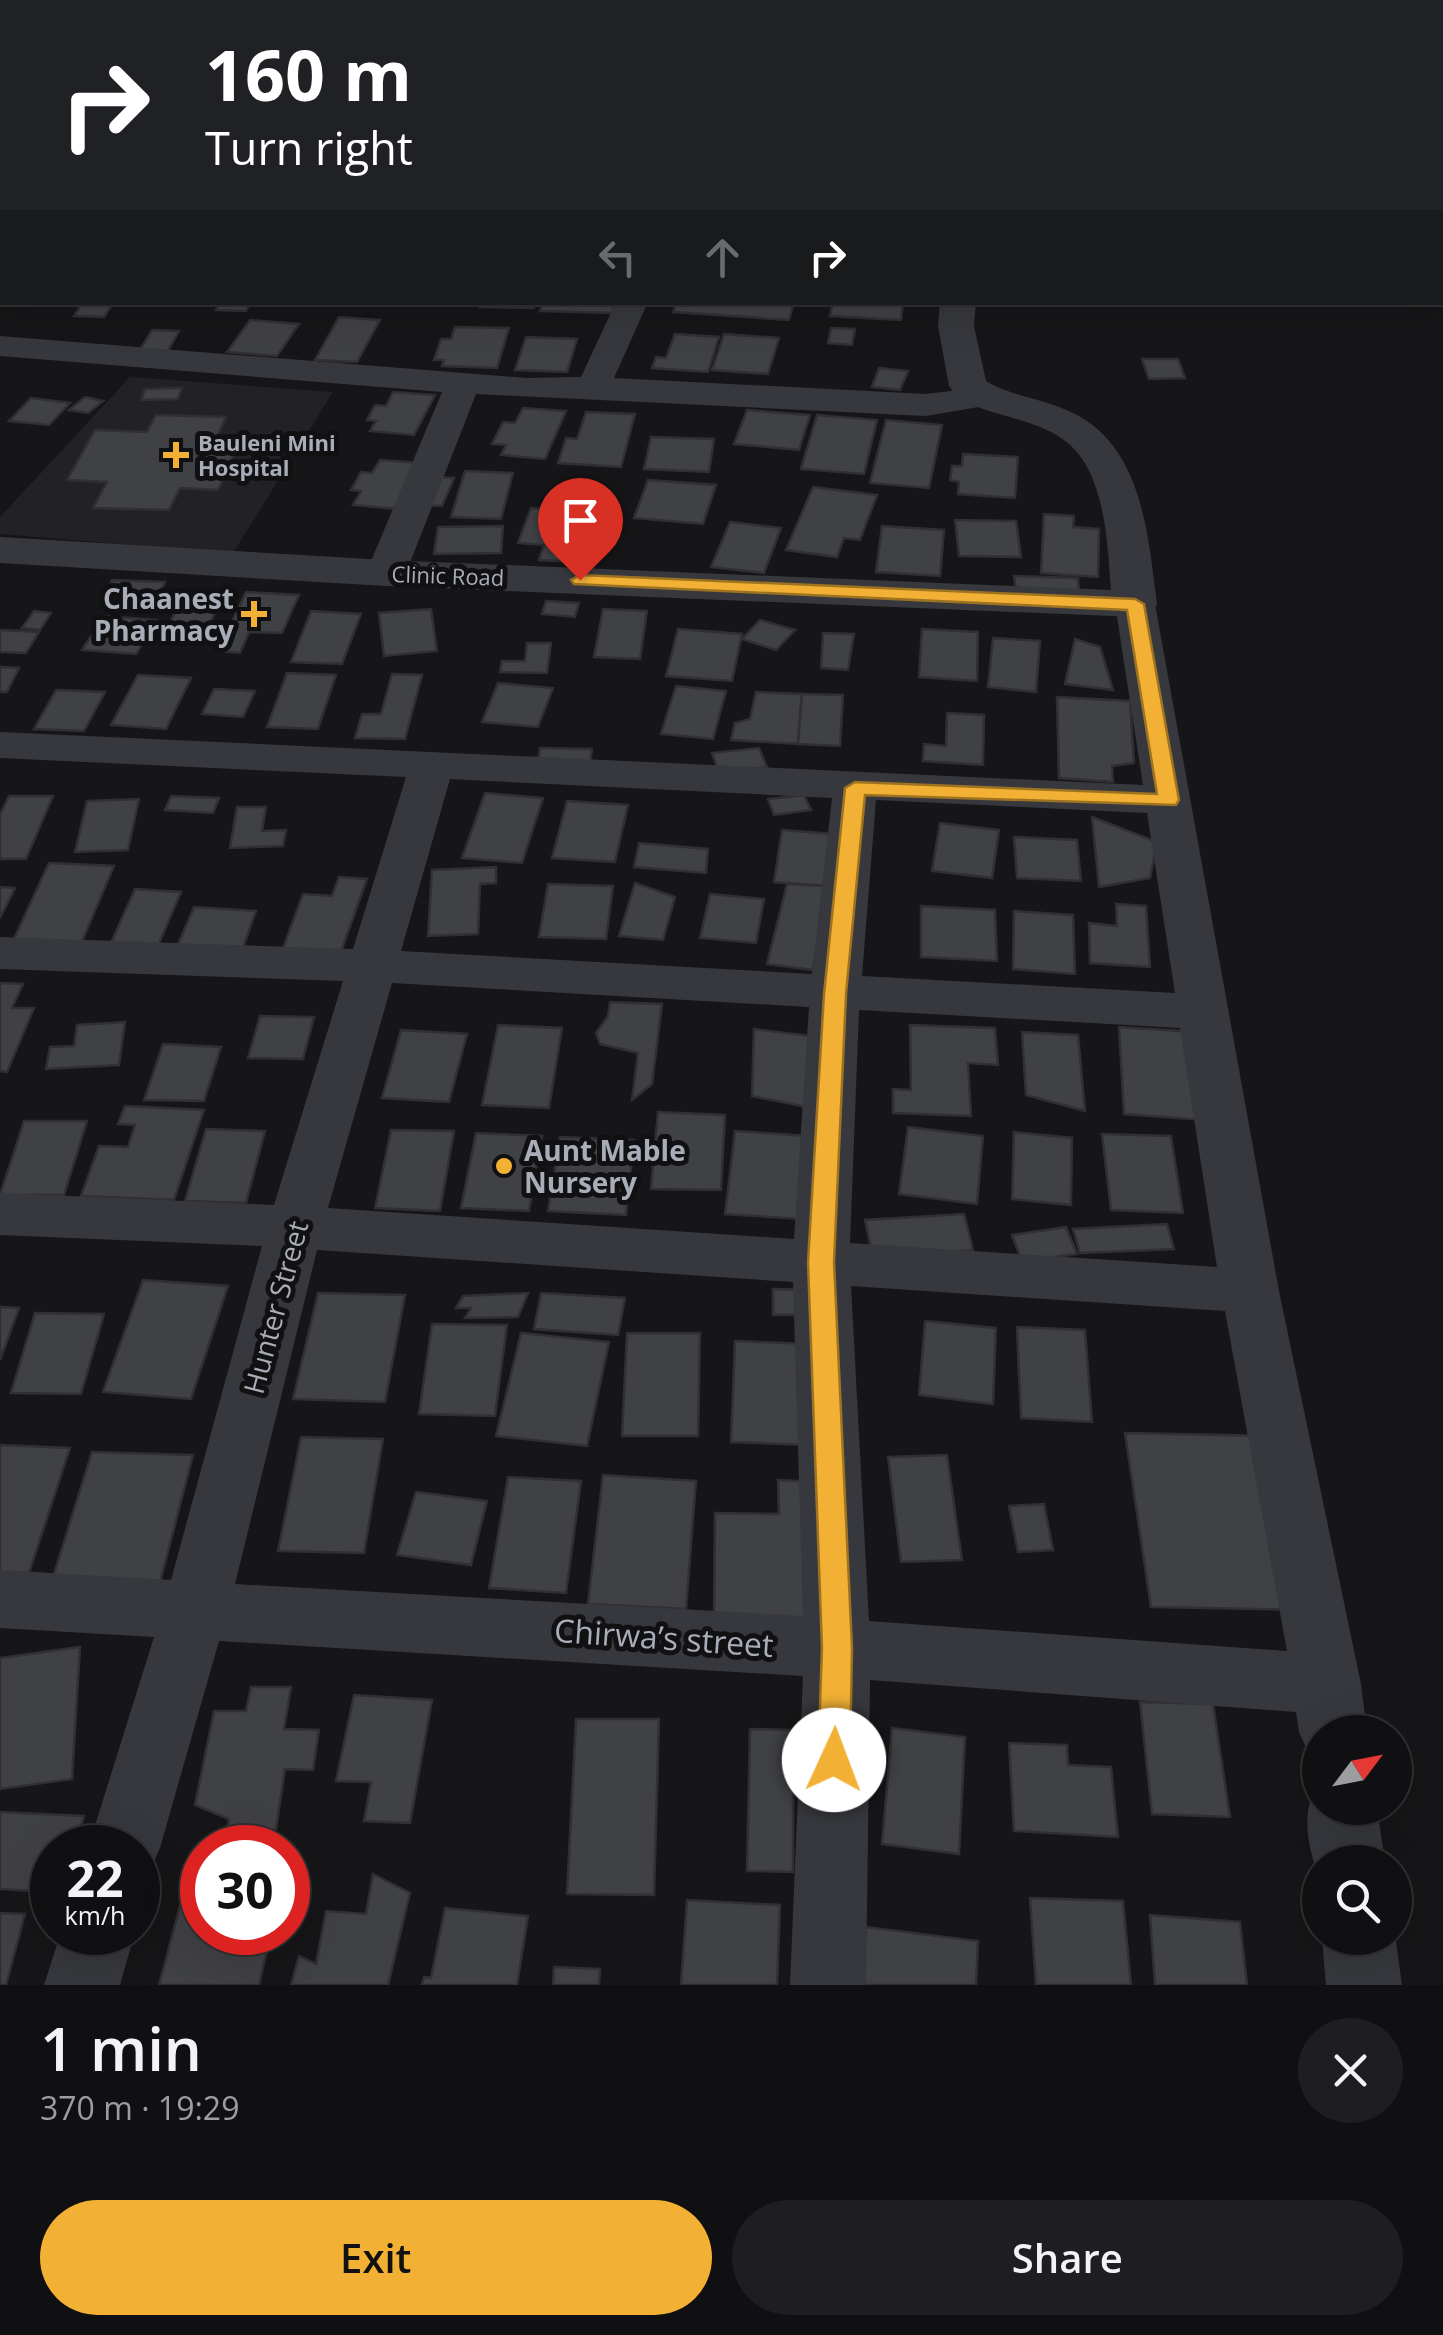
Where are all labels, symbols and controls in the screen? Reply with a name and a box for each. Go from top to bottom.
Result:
text: 160 m [205,26,412,122]
icon: right [40,40,170,170]
text: Turn right [205,117,413,178]
icon: left [590,230,645,285]
icon: ahead [695,230,750,285]
icon: right [800,230,855,285]
place label: Bauleni Mini Hospital [198,427,336,482]
marker: Bauleni Mini Hospital [163,442,189,468]
pin [538,478,623,581]
icon: arrive [553,493,608,548]
street label: Clinic Road [391,558,505,592]
place label: Chaanest Pharmacy [94,579,234,649]
marker: Chaanest Pharmacy [243,603,265,625]
place label: Aunt Mable Nursery [524,1131,686,1201]
marker: Aunt Mable Nursery [493,1155,515,1177]
street label: Hunter Street [234,1216,316,1398]
street label: Chirwa’s street [553,1608,775,1666]
position arrow [782,1708,886,1812]
north arrow [1302,1715,1412,1825]
map controls [1302,1715,1412,1955]
speed limit sign: 30 [180,1825,310,1955]
text: 22 [66,1844,124,1912]
button: search [1302,1845,1412,1955]
text: km/h [65,1898,125,1932]
text: 1 min [40,2007,202,2089]
button: close [1298,2018,1403,2123]
text: 370 m · 19:29 [40,2086,239,2129]
button: Exit [40,2200,712,2315]
button: Share [732,2200,1403,2315]

